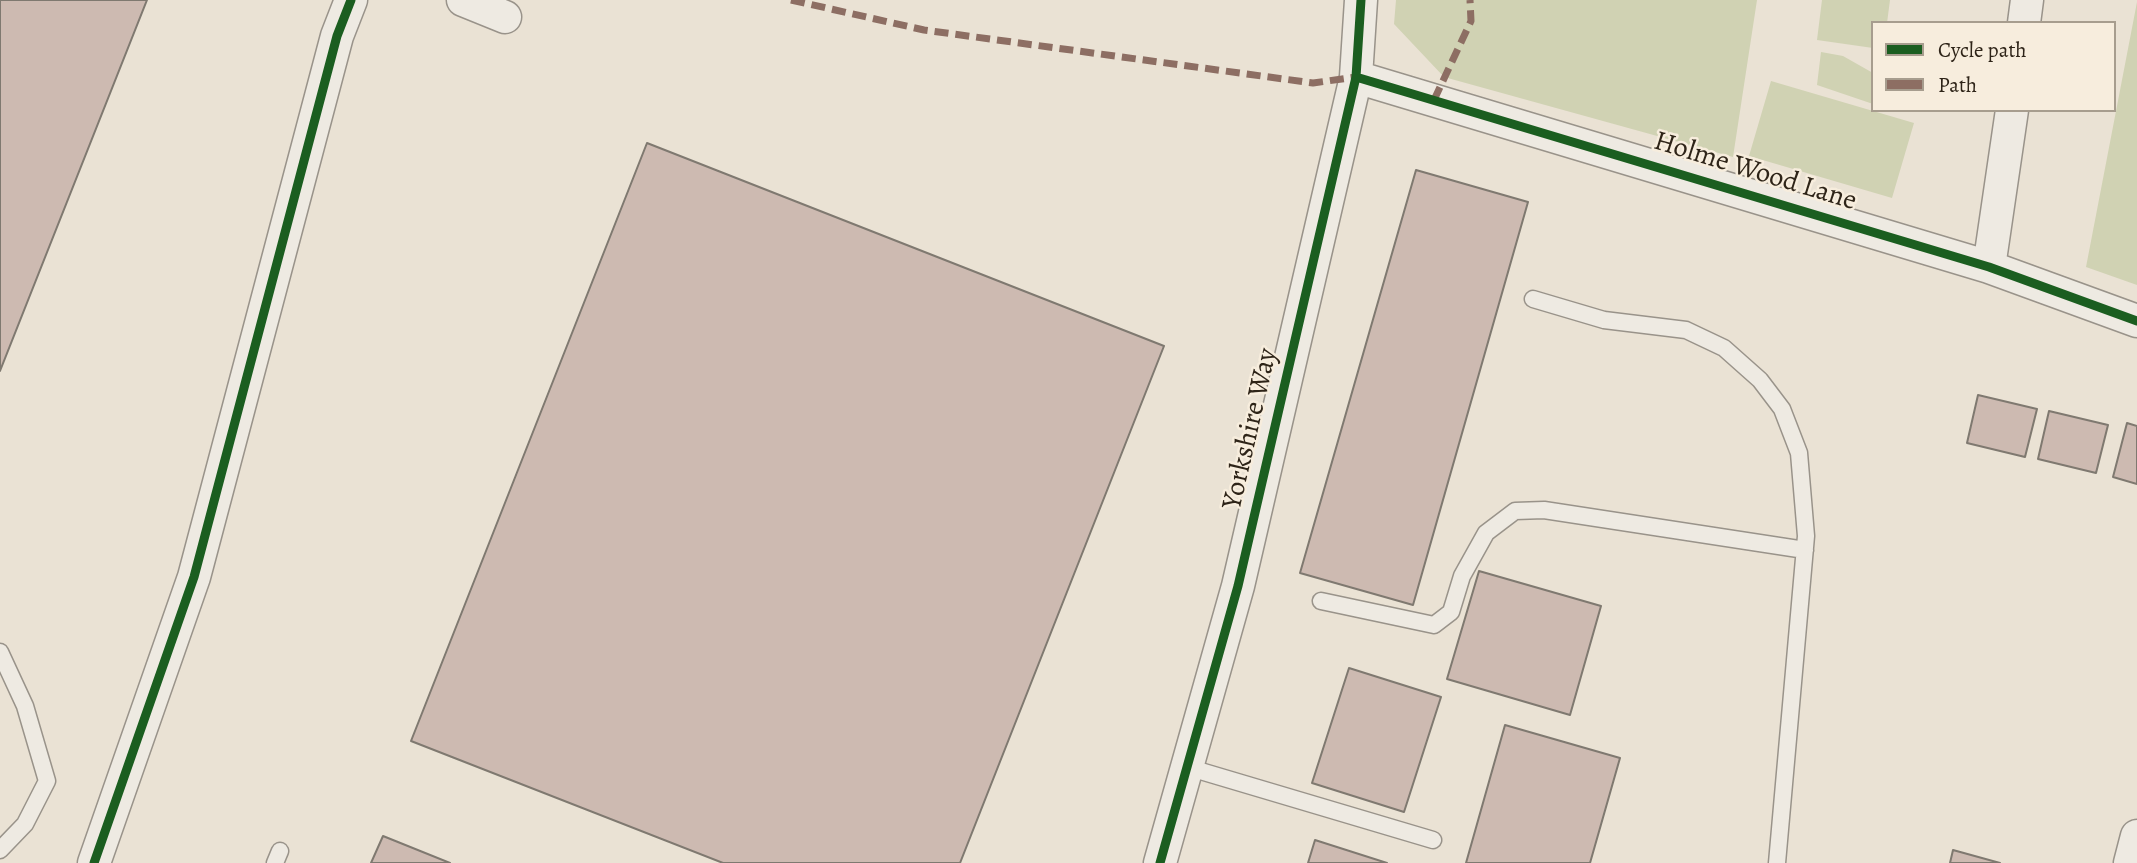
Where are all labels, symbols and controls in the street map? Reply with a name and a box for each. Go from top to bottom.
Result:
legend [1871,21,2116,112]
text: Cycle path [1938,36,2027,64]
text: Path [1938,71,1977,99]
street label: Holme Wood Lane [1650,125,1860,219]
street label: Yorkshire Way [1216,345,1286,513]

